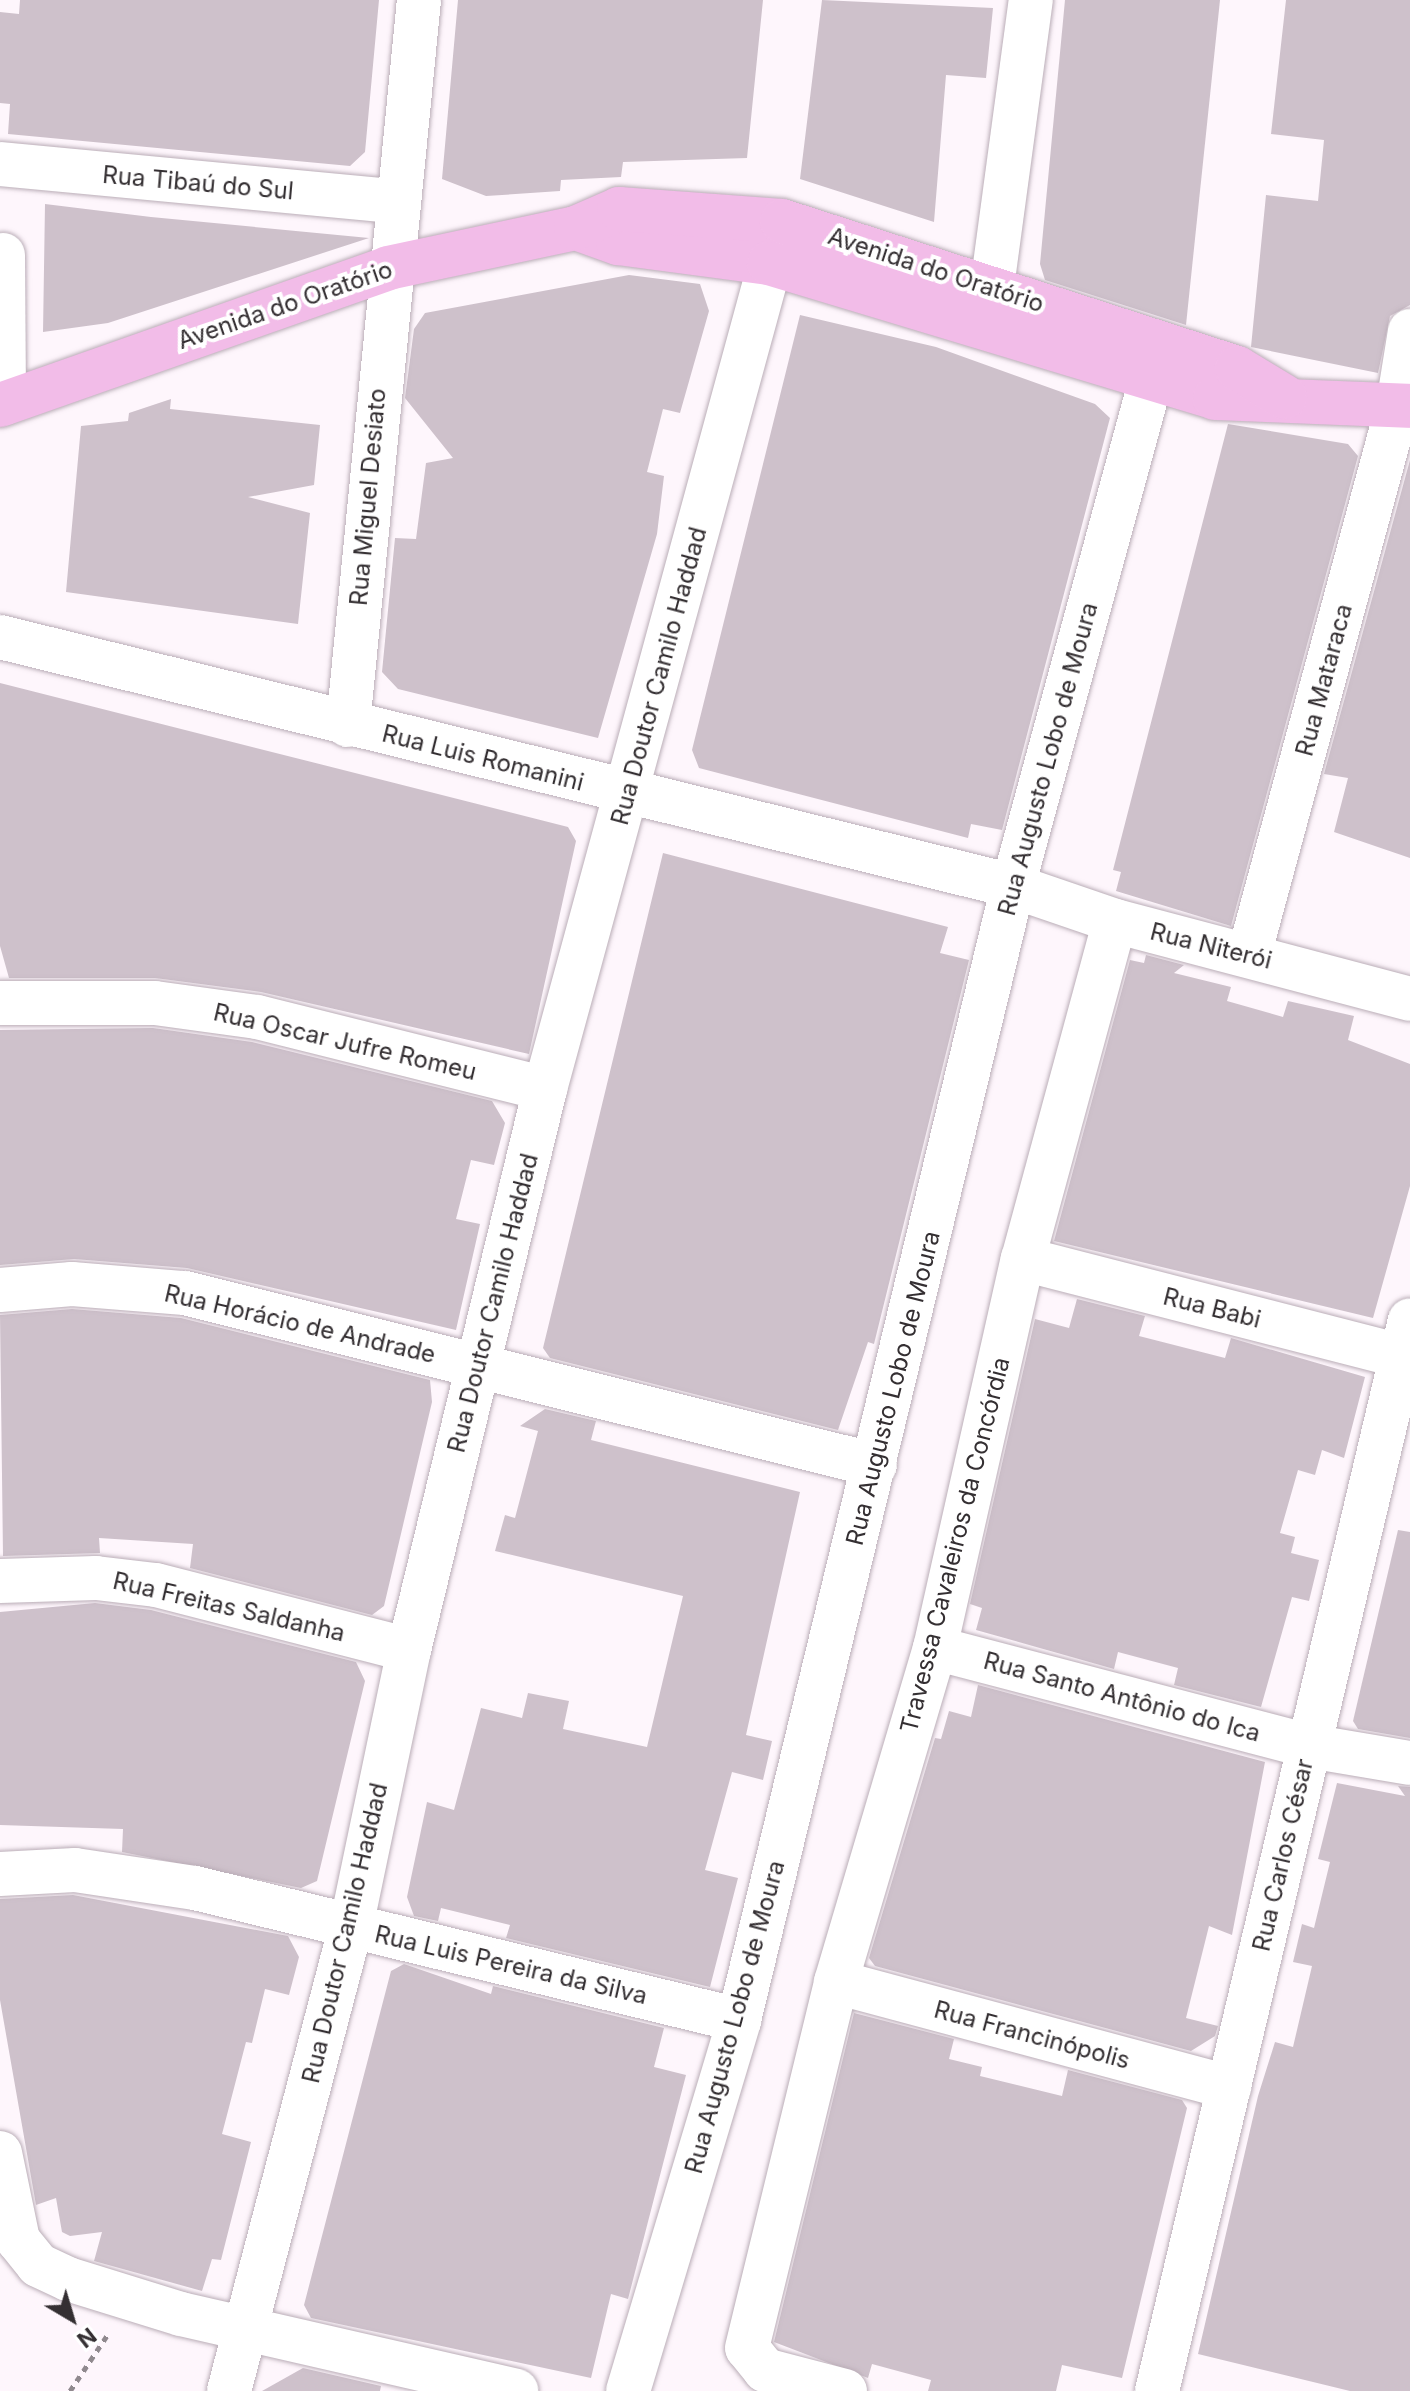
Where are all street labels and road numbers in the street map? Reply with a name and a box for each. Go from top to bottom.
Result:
street label: Rua Tibaú do Sul [101,160,295,206]
street label: Avenida do Oratório [824,222,1048,318]
street label: Avenida do Oratório [174,255,396,355]
street label: Rua Miguel Desiato [344,387,392,607]
street label: Rua Doutor Camilo Haddad [605,524,713,828]
street label: Rua Augusto Lobo de Moura [992,599,1104,919]
street label: Rua Mataraca [1290,601,1358,759]
street label: Rua Luis Romanini [379,719,587,797]
street label: Rua Niterói [1147,917,1275,975]
street label: Rua Oscar Jufre Romeu [211,998,479,1086]
street label: Rua Doutor Camilo Haddad [442,1150,544,1456]
street label: Rua Augusto Lobo de Moura [840,1228,946,1548]
street label: Rua Horácio de Andrade [162,1279,438,1369]
street label: Rua Babi [1160,1282,1264,1334]
street label: Travessa Cavaleiros da Concórdia [894,1354,1016,1736]
street label: Rua Freitas Saldanha [110,1566,348,1648]
street label: Rua Santo Antônio do Ica [981,1646,1263,1748]
street label: Rua Carlos César [1247,1756,1319,1954]
street label: Rua Doutor Camilo Haddad [296,1780,394,2086]
street label: Rua Augusto Lobo de Moura [679,1857,791,2177]
street label: Rua Luis Pereira da Silva [372,1920,650,2010]
street label: Rua Francinópolis [931,1995,1133,2075]

